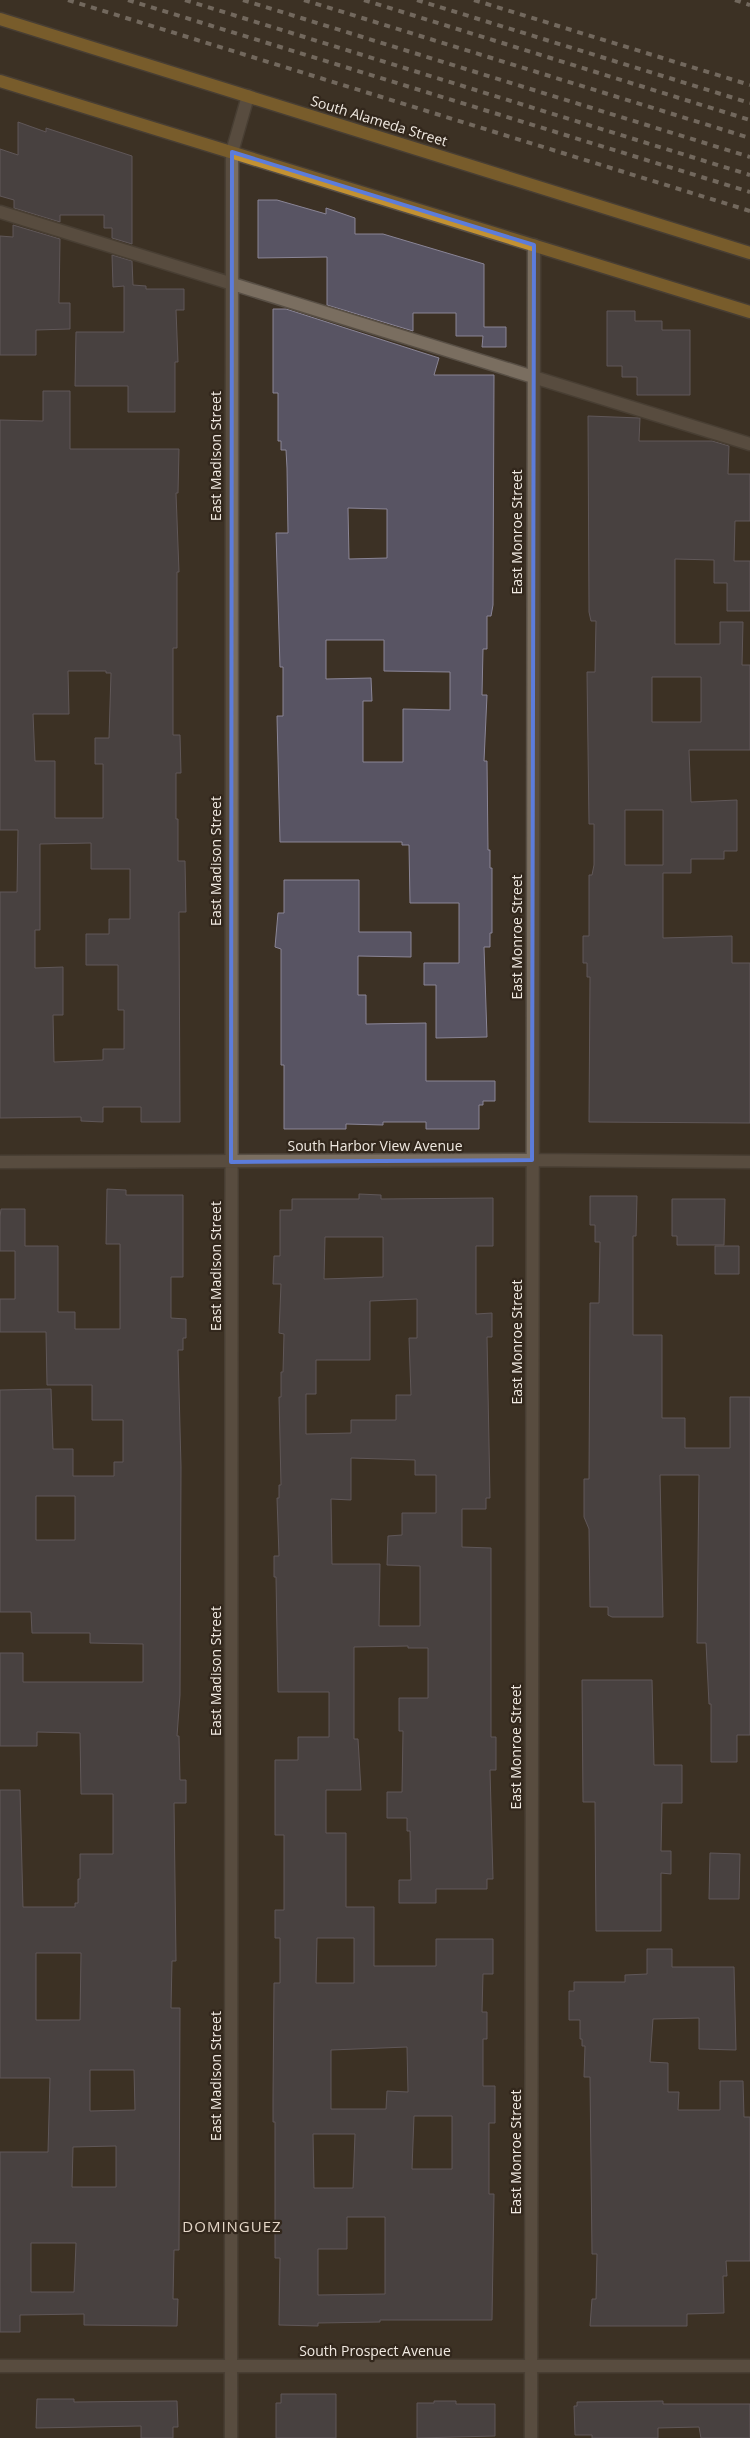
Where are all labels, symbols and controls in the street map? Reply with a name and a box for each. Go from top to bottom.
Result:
street label: South Alameda Street [308,91,450,150]
street label: East Madison Street [206,391,225,521]
street label: East Monroe Street [507,469,526,595]
street label: East Madison Street [206,796,225,926]
street label: East Monroe Street [507,874,526,1000]
street label: South Harbor View Avenue [287,1136,463,1155]
street label: East Madison Street [206,1201,225,1331]
street label: East Monroe Street [507,1279,526,1405]
street label: East Madison Street [206,1606,225,1736]
street label: East Monroe Street [506,1684,525,1810]
street label: East Madison Street [206,2011,225,2141]
street label: East Monroe Street [506,2089,525,2215]
district label: DOMINGUEZ [182,2216,282,2236]
street label: South Prospect Avenue [299,2341,451,2360]

